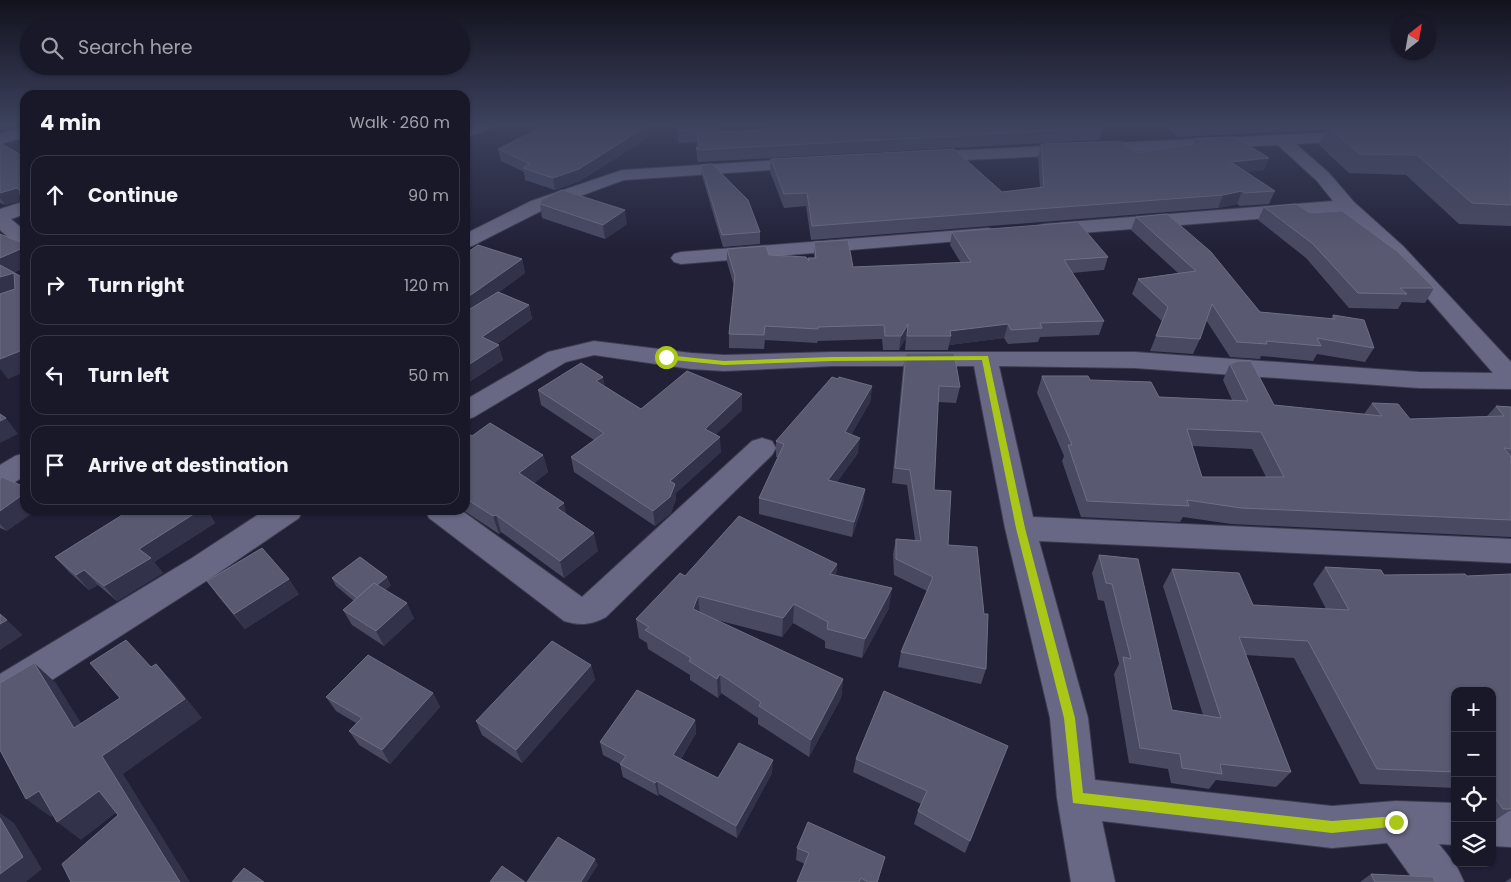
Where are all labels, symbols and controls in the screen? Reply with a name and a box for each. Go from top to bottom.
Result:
north arrow [1391,15,1436,60]
search box [20,20,470,75]
icon: search [38,34,66,62]
text: Search here [78,34,192,61]
text: 4 min [40,108,101,137]
text: Walk · 260 m [349,111,450,134]
icon: ahead [41,181,69,209]
text: Continue [88,182,178,209]
text: 90 m [408,184,449,207]
icon: right [41,271,69,299]
text: Turn right [88,272,184,299]
text: 120 m [404,274,449,297]
route start [655,346,678,369]
icon: left [41,361,69,389]
text: Turn left [88,362,169,389]
text: 50 m [408,364,449,387]
icon: arrive [41,451,69,479]
text: Arrive at destination [88,452,289,479]
map controls [1451,687,1496,867]
button: + [1451,687,1496,732]
button: − [1451,732,1496,777]
button: locate [1451,777,1496,822]
route end [1385,811,1408,834]
button: layers [1451,822,1496,867]

